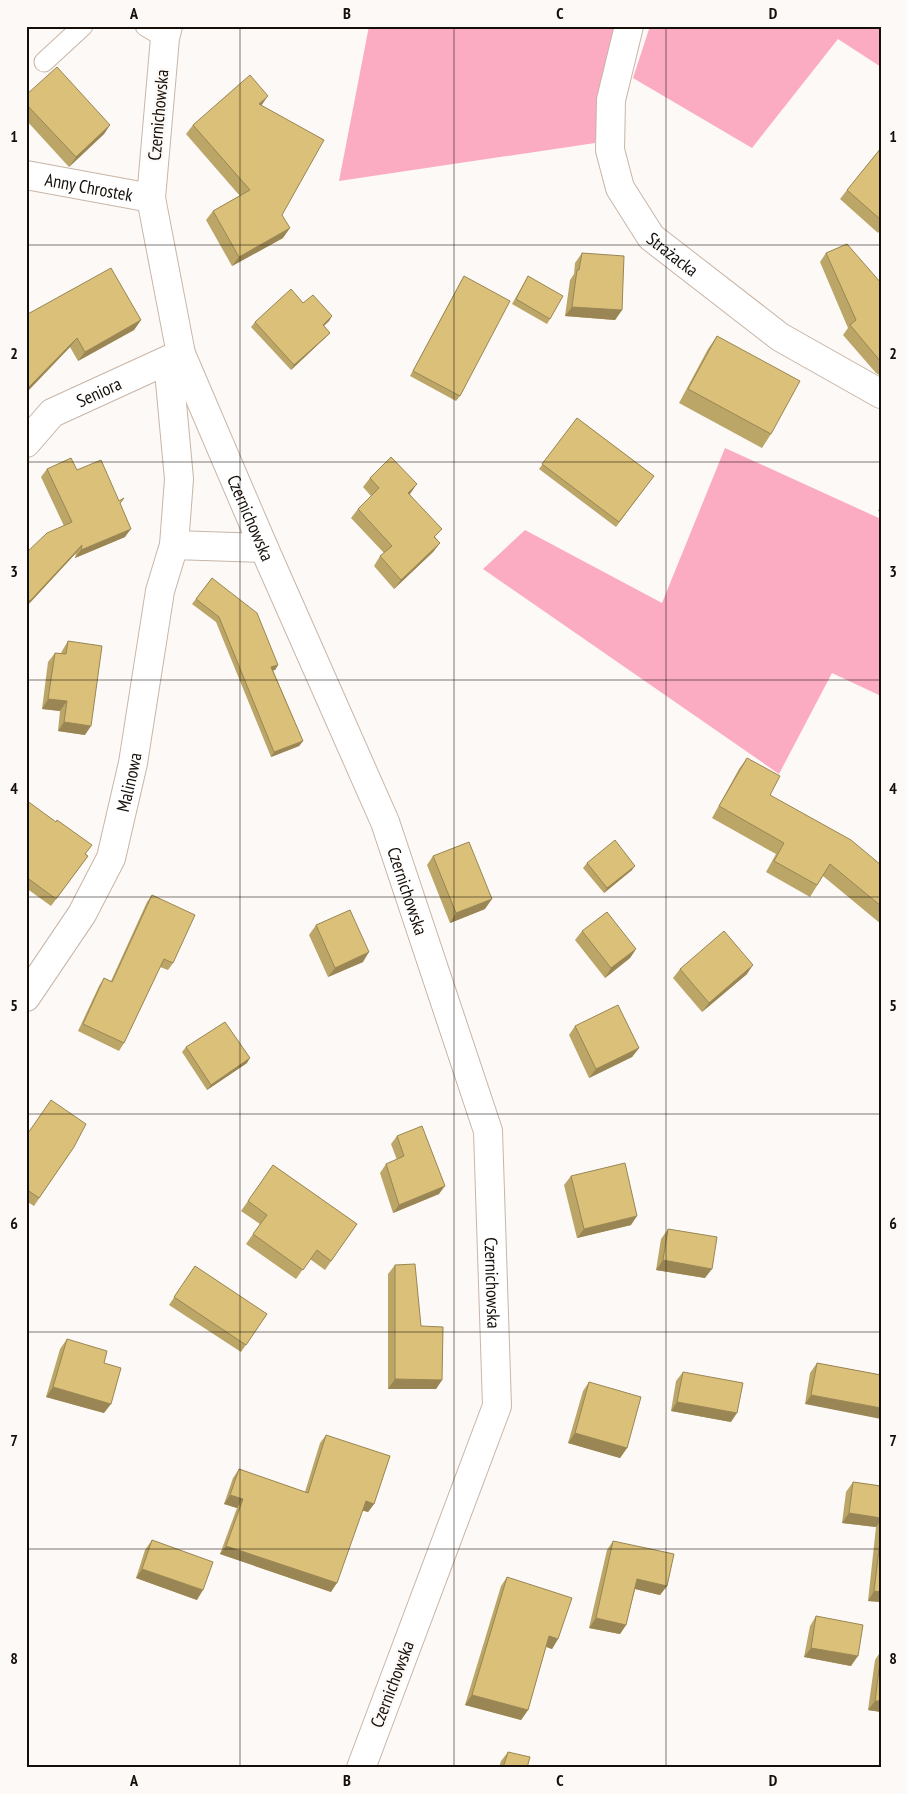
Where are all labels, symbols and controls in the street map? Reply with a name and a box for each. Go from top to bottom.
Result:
text: A [129,3,139,23]
text: B [343,3,351,23]
text: C [556,3,564,23]
text: D [769,3,778,23]
street label: Czernichowska [143,69,173,161]
text: 1 [10,126,18,146]
text: 1 [889,126,897,146]
street label: Anny Chrostek [43,167,135,206]
street label: Strażacka [642,227,703,281]
text: 2 [10,343,18,363]
text: 2 [889,343,897,363]
street label: Seniora [73,371,125,412]
street label: Czernichowska [223,471,280,564]
text: 3 [10,561,18,581]
text: 3 [889,561,897,581]
street label: Malinowa [111,751,146,814]
text: 4 [10,778,18,798]
text: 4 [889,778,897,798]
street label: Czernichowska [383,844,433,938]
text: 5 [10,995,18,1015]
text: 5 [889,995,897,1015]
text: 6 [10,1213,18,1233]
text: 6 [889,1213,897,1233]
street label: Czernichowska [480,1237,506,1329]
text: 7 [10,1430,18,1450]
text: 7 [889,1430,897,1450]
street label: Czernichowska [365,1637,419,1731]
text: 8 [10,1648,18,1668]
text: 8 [889,1648,897,1668]
text: A [129,1770,139,1790]
text: B [343,1770,351,1790]
text: C [556,1770,564,1790]
text: D [769,1770,778,1790]

